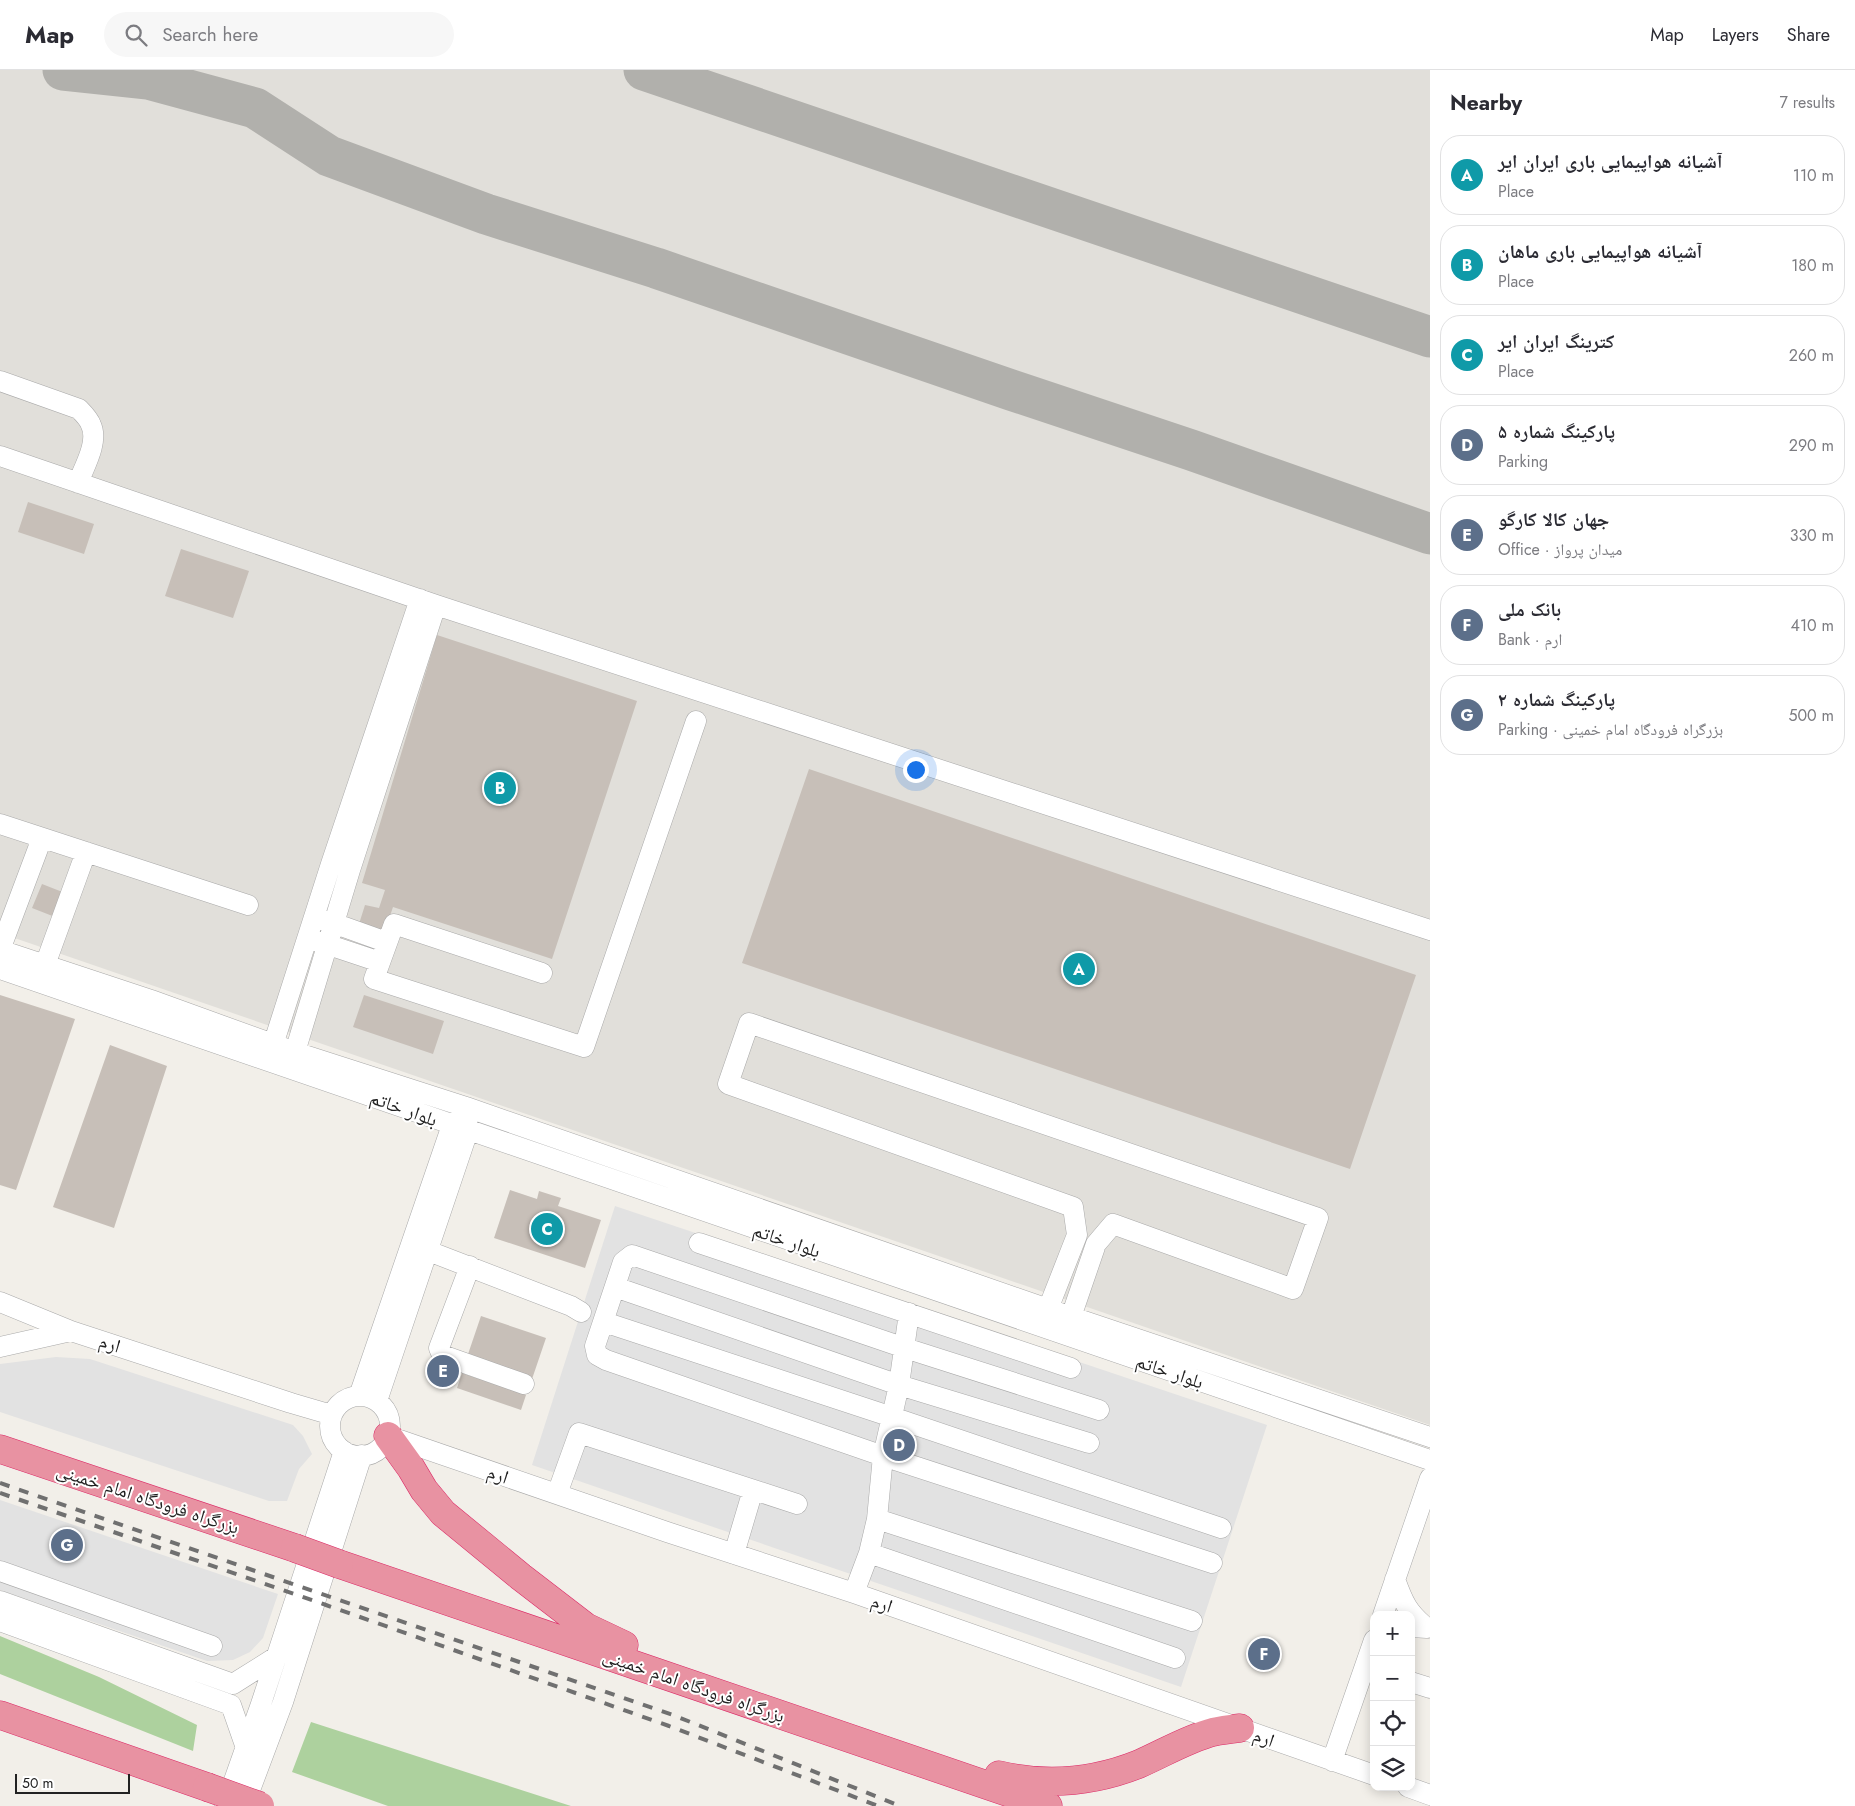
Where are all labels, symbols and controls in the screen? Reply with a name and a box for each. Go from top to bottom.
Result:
search box [104,12,454,57]
text: Map [25,17,74,52]
icon: search [122,21,150,49]
text: Search here [162,21,258,48]
text: Map [1650,22,1684,48]
text: Layers [1712,22,1759,48]
text: Share [1787,22,1830,48]
text: Nearby [1450,88,1522,118]
text: 7 results [1779,91,1835,114]
text: آشیانه هواپیمایی باری ایران ایر [1498,148,1722,175]
text: A [1461,164,1473,187]
text: 110 m [1793,164,1834,187]
text: Place [1498,180,1534,203]
text: آشیانه هواپیمایی باری ماهان [1498,238,1702,265]
text: B [1462,254,1472,277]
text: 180 m [1791,254,1834,277]
text: Place [1498,270,1534,293]
text: کترینگ ایران ایر [1498,328,1615,355]
text: C [1461,344,1473,367]
text: 260 m [1789,344,1834,367]
text: Place [1498,360,1534,383]
text: پارکینگ شماره ۵ [1498,418,1615,445]
text: D [1461,434,1473,457]
text: 290 m [1789,434,1834,457]
text: Parking [1498,450,1548,473]
text: جهان کالا کارگو [1498,506,1609,533]
text: E [1462,524,1472,547]
text: 330 m [1790,524,1834,547]
text: Office · میدان پرواز [1498,538,1622,561]
text: بانک ملی [1498,596,1561,623]
text: F [1463,614,1471,637]
text: 410 m [1791,614,1834,637]
text: Bank · ارم [1498,628,1562,651]
text: پارکینگ شماره ۲ [1498,686,1615,713]
text: G [1460,704,1474,727]
text: 500 m [1788,704,1834,727]
text: Parking · بزرگراه فرودگاه امام خمینی [1498,718,1723,741]
your location [903,757,929,783]
pin: B [484,769,516,807]
pin: A [1063,950,1095,988]
street label: بلوار خاتم [366,1084,441,1133]
pin: C [531,1210,563,1248]
street label: بلوار خاتم [749,1216,824,1265]
street label: ارم [96,1327,124,1359]
street label: بلوار خاتم [1132,1347,1207,1396]
pin: E [427,1352,459,1390]
pin: D [883,1426,915,1464]
street label: بزرگراه فرودگاه امام خمینی [53,1456,243,1541]
street label: ارم [483,1458,512,1491]
pin: G [51,1526,83,1564]
street label: ارم [867,1587,896,1620]
map controls [1370,1611,1415,1791]
button: + [1370,1611,1415,1656]
pin: F [1248,1635,1280,1673]
street label: بزرگراه فرودگاه امام خمینی [599,1642,788,1729]
button: − [1370,1656,1415,1701]
button: locate [1370,1701,1415,1746]
street label: ارم [1249,1721,1278,1754]
button: layers [1370,1746,1415,1791]
scale bar [15,1771,130,1794]
text: 50 m [22,1773,53,1793]

